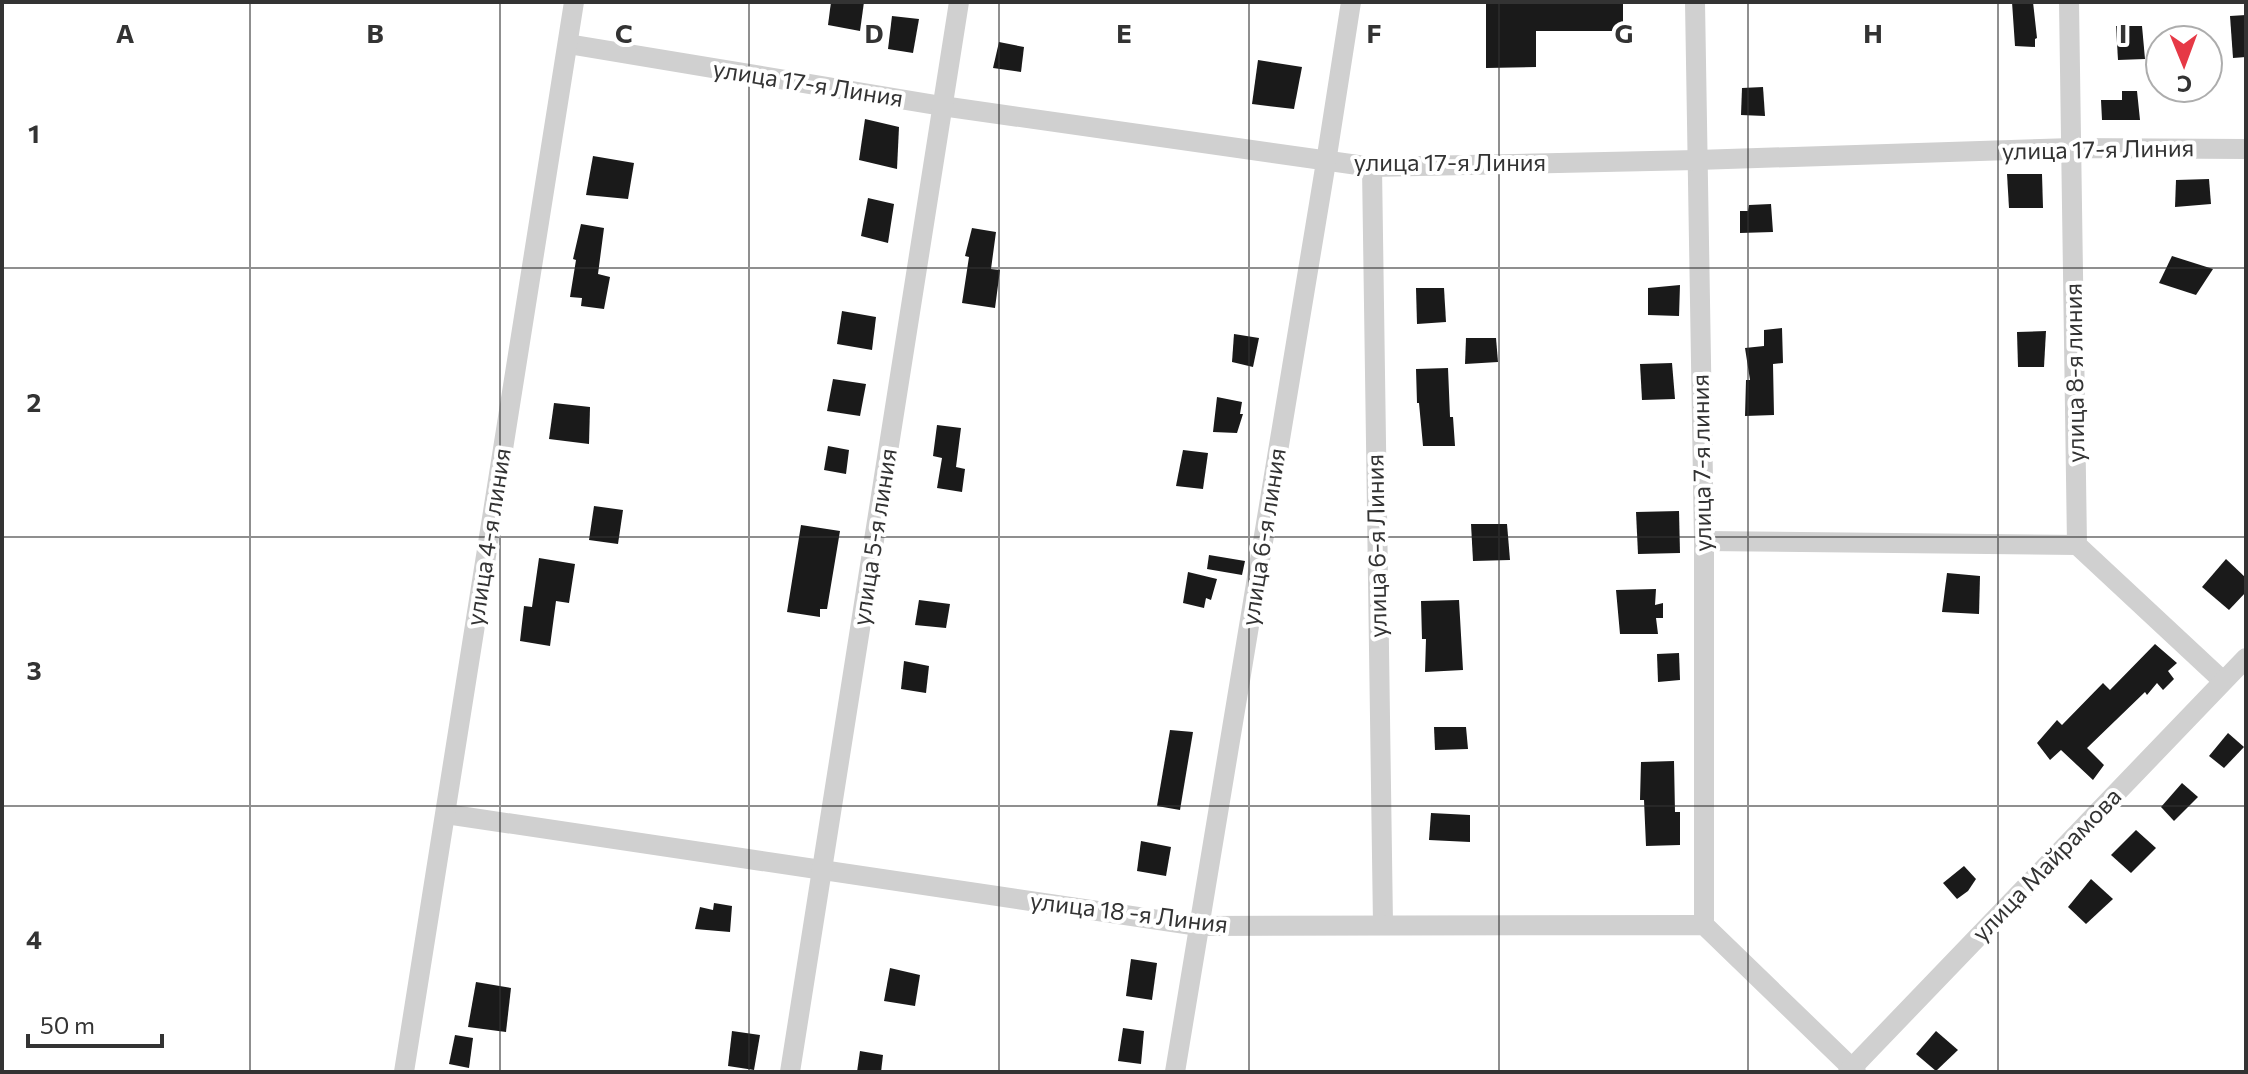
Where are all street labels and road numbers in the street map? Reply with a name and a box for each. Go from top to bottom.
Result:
street label: улица 17-я Линия [711,53,906,112]
street label: улица 17-я Линия [2002,132,2194,165]
street label: улица 17-я Линия [1354,147,1546,176]
street label: улица 8-я линия [2057,283,2090,463]
street label: улица 7-я линия [1684,374,1717,552]
street label: улица 4-я линия [459,446,516,628]
street label: улица 5-я линия [845,446,902,627]
street label: улица 6-я линия [1234,446,1291,628]
street label: улица 6-я Линия [1359,454,1392,638]
street label: улица Майрамова [1965,781,2127,947]
street label: улица 18 -я Линия [1029,885,1230,938]

